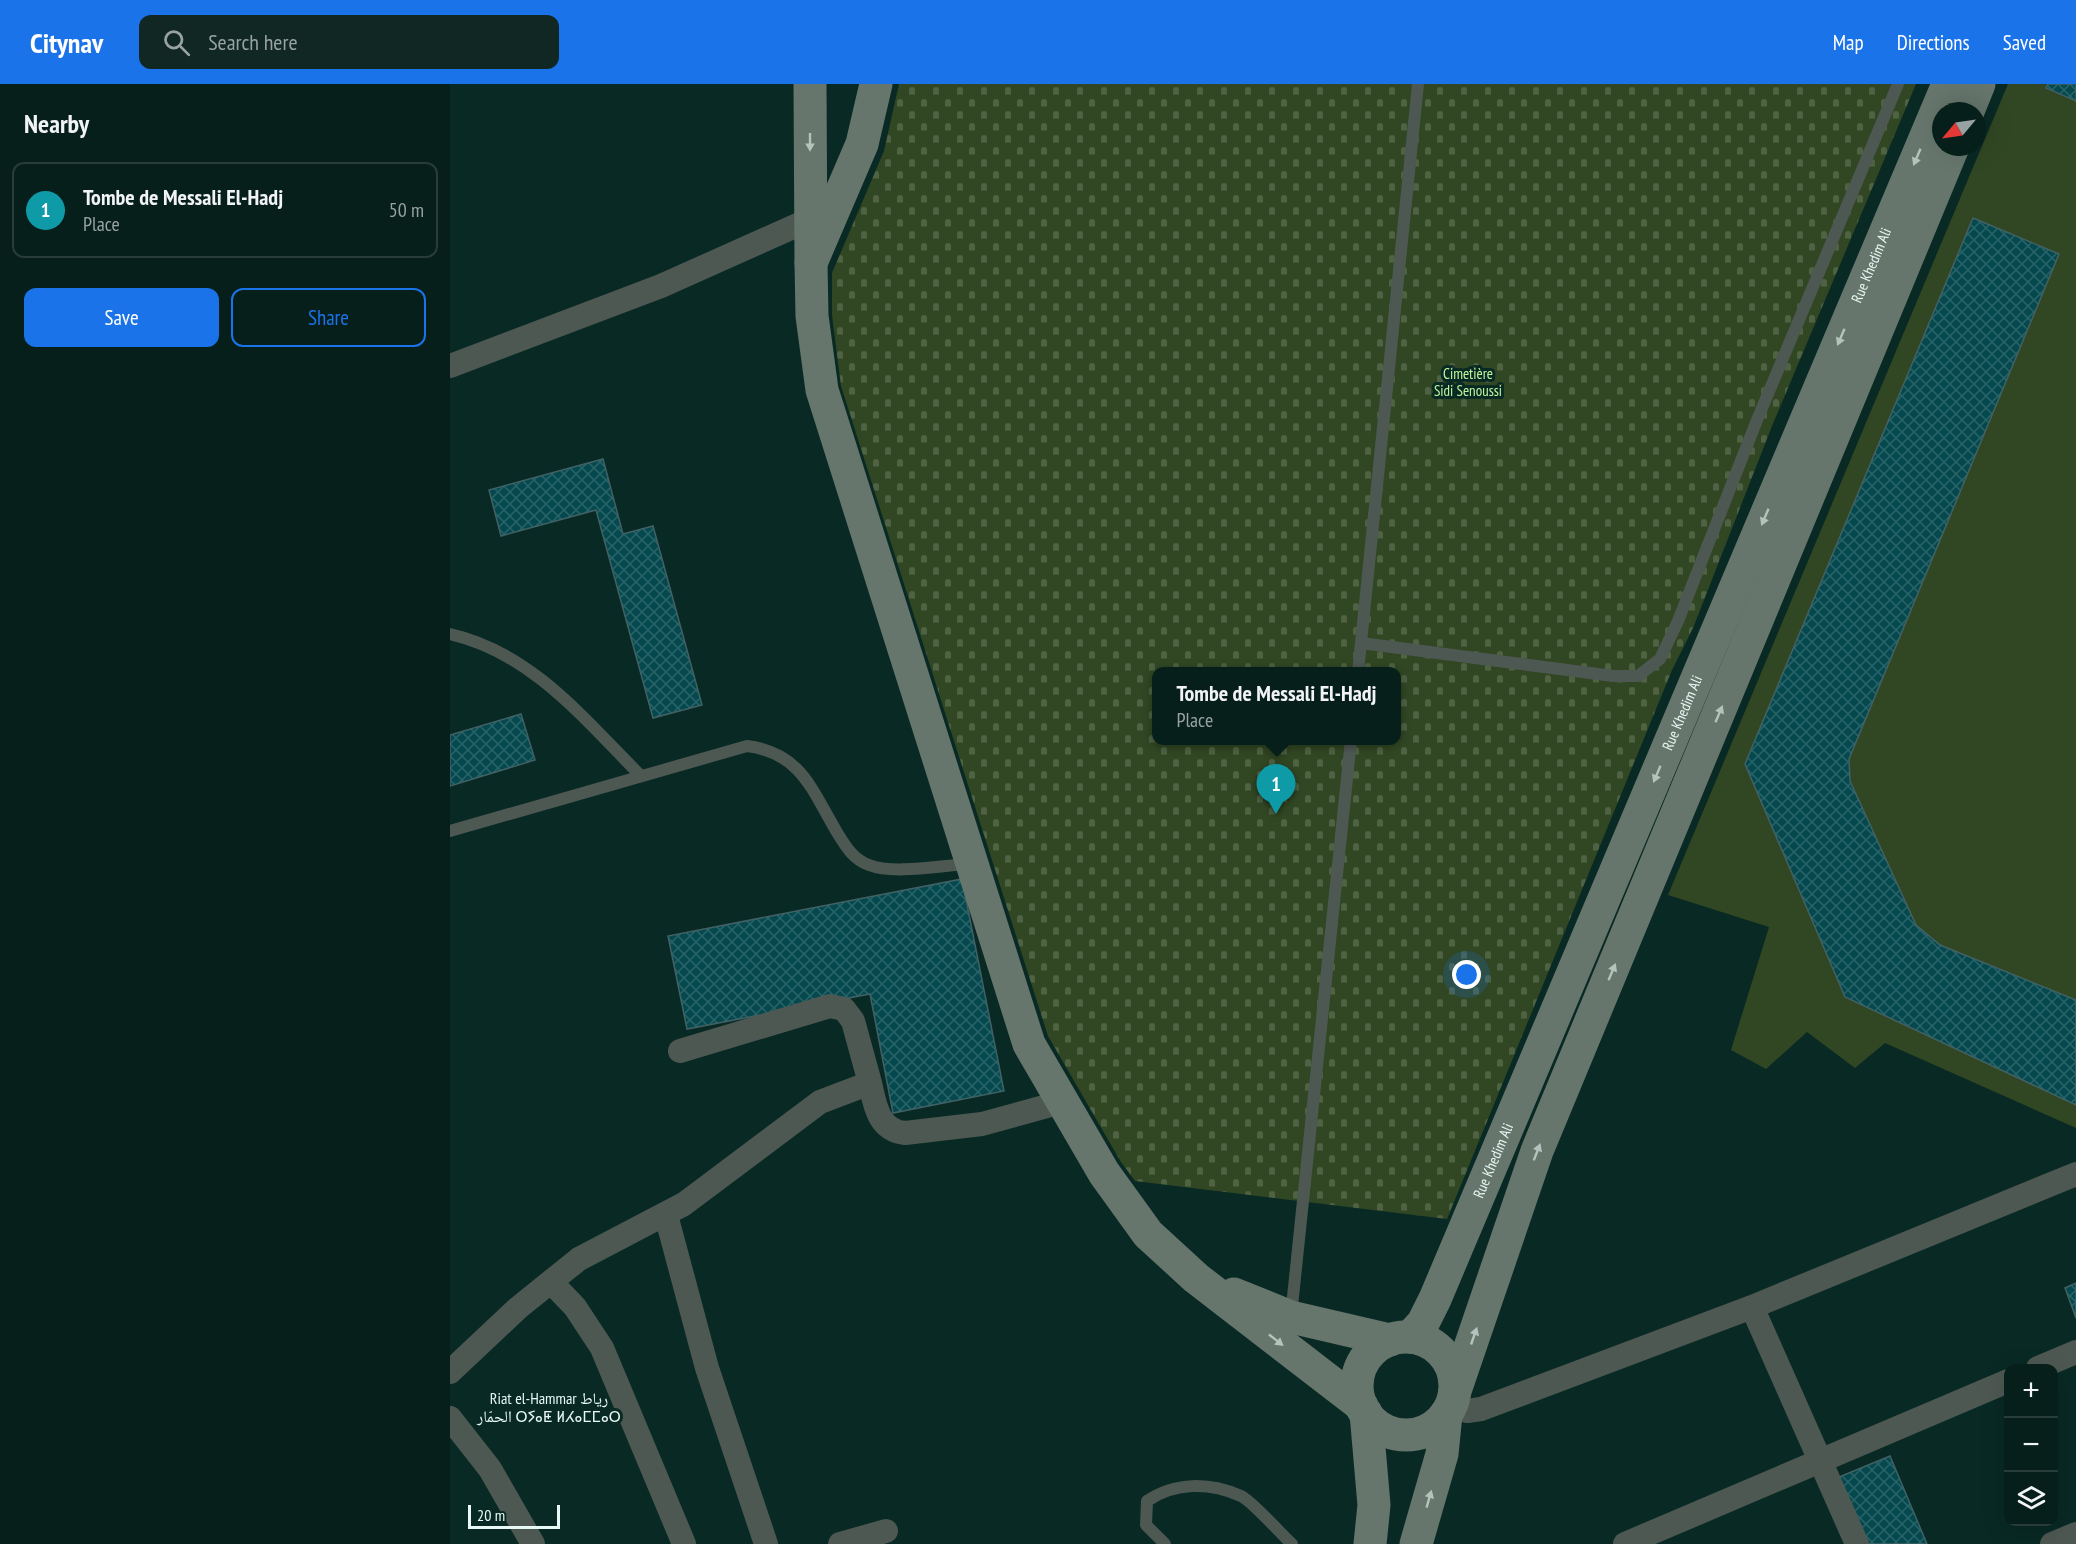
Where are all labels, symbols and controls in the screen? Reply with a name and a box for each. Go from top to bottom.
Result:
search box [139,15,559,69]
text: Citynav [30,24,103,61]
icon: search [160,26,193,59]
text: Search here [208,28,298,56]
text: Map [1833,29,1864,56]
text: Directions [1897,29,1970,56]
text: Saved [2003,29,2046,56]
north arrow [1932,102,1986,156]
text: Nearby [24,107,89,140]
one-way arrow [806,133,815,152]
one-way arrow [1912,149,1922,167]
text: Tombe de Messali El-Hadj [83,183,283,211]
text: 1 [41,197,50,223]
text: 50 m [389,197,424,223]
text: Place [83,211,120,237]
street label: Rue Khedim Ali [1847,225,1895,305]
button: Save [24,288,219,347]
button: Share [231,288,426,347]
one-way arrow [1836,328,1845,346]
park label: Cimetière Sidi Senoussi [1434,364,1502,400]
one-way arrow [1760,508,1770,526]
popup [1152,667,1401,745]
street label: Rue Khedim Ali [1658,673,1706,753]
text: Tombe de Messali El-Hadj [1176,679,1377,707]
one-way arrow [1715,705,1724,723]
text: Place [1176,707,1213,733]
pin: 1 [1256,764,1296,814]
one-way arrow [1652,765,1662,783]
your location [1452,960,1481,989]
one-way arrow [1607,962,1617,980]
street label: Rue Khedim Ali [1469,1120,1517,1201]
one-way arrow [1533,1143,1543,1161]
one-way arrow [1469,1327,1479,1345]
one-way arrow [1268,1333,1284,1346]
map controls [2004,1364,2058,1526]
button: + [2004,1364,2058,1418]
district label: Riat el-Hammar رياط الحمّار ⵔⵢⴰⵟ ⵍⵃⴰⵎⵎⴰⵔ [476,1388,621,1426]
button: − [2004,1418,2058,1472]
button: layers [2004,1472,2058,1526]
one-way arrow [1425,1490,1434,1508]
scale bar [468,1502,560,1530]
text: 20 m [477,1505,505,1525]

